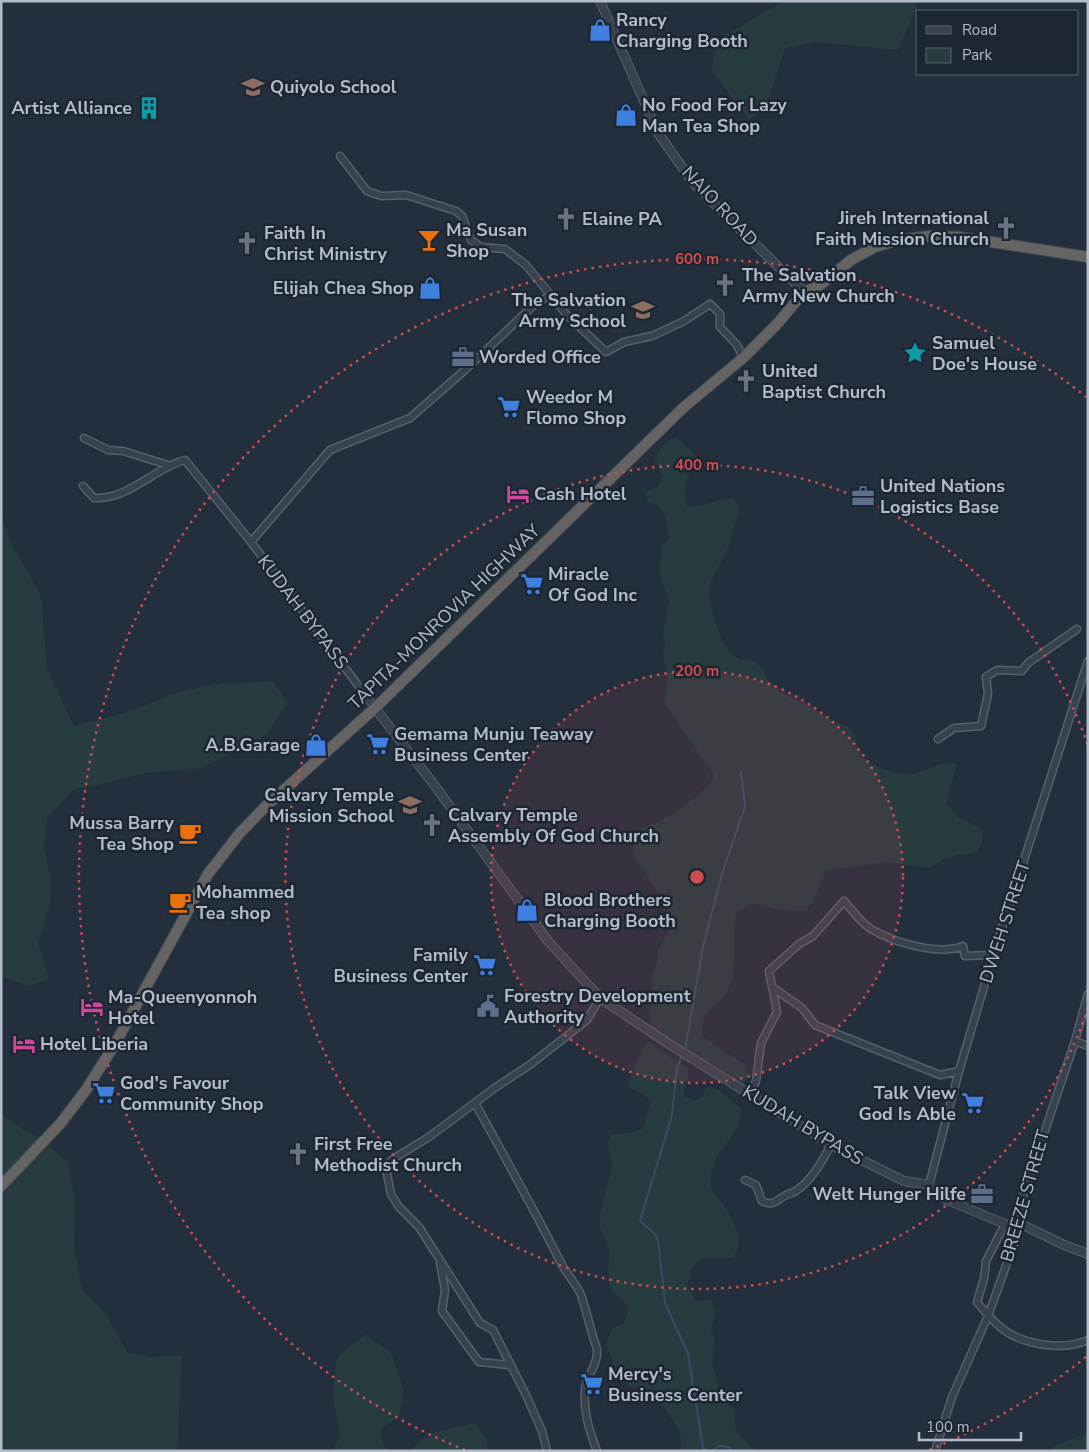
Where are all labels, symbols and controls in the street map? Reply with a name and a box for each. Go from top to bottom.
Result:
place label: Rancy Charging Booth [616,8,748,53]
legend [916,10,1079,75]
shop icon: Rancy Charging Booth [587,17,613,43]
text: Road [962,20,997,40]
text: Park [962,45,992,65]
school or university icon: Quiyolo School [240,74,266,100]
place label: Quiyolo School [270,75,397,99]
place label: No Food For Lazy Man Tea Shop [642,93,787,138]
building icon: Artist Alliance [136,95,162,121]
place label: Artist Alliance [11,96,132,120]
shop icon: No Food For Lazy Man Tea Shop [613,102,639,128]
street label: NAIO ROAD [677,161,763,251]
church icon: Elaine PA [553,206,579,232]
place label: Jireh International Faith Mission Church [815,206,989,251]
place label: Elaine PA [582,207,662,231]
church icon: Jireh International Faith Mission Church [993,215,1019,241]
place label: Ma Susan Shop [446,218,527,263]
place label: Faith In Christ Ministry [264,221,387,266]
bar icon: Ma Susan Shop [416,227,442,253]
church icon: Faith In Christ Ministry [234,230,260,256]
text: 600 m [675,249,719,269]
place label: The Salvation Army New Church [742,263,895,308]
church icon: The Salvation Army New Church [712,272,738,298]
shop icon: Elijah Chea Shop [417,275,443,301]
place label: Elijah Chea Shop [273,276,414,300]
place label: The Salvation Army School [511,288,626,333]
school or university icon: The Salvation Army School [630,297,656,323]
place label: Samuel Doe's House [932,331,1037,376]
place icon: Samuel Doe's House [902,340,928,366]
office icon: Worded Office [450,344,476,370]
place label: Worded Office [479,345,601,369]
place label: United Baptist Church [762,359,886,404]
church icon: United Baptist Church [733,368,759,394]
place label: Weedor M Flomo Shop [526,385,626,430]
supermarket icon: Weedor M Flomo Shop [496,394,522,420]
text: 400 m [675,455,719,475]
place label: United Nations Logistics Base [880,474,1005,519]
hotel icon: Cash Hotel [505,481,531,507]
place label: Cash Hotel [534,482,627,506]
office icon: United Nations Logistics Base [850,483,876,509]
street label: TAPITA-MONROVIA HIGHWAY [343,519,545,715]
street label: KUDAH BYPASS [252,550,354,674]
place label: Miracle Of God Inc [548,562,637,607]
supermarket icon: Miracle Of God Inc [519,571,545,597]
text: 200 m [675,661,719,681]
place label: Gemama Munju Teaway Business Center [394,722,594,767]
supermarket icon: Gemama Munju Teaway Business Center [365,731,391,757]
shop icon: A.B.Garage [303,732,329,758]
place label: A.B.Garage [205,733,300,757]
place label: Calvary Temple Mission School [264,783,394,828]
school or university icon: Calvary Temple Mission School [397,792,423,818]
place label: Calvary Temple Assembly Of God Church [448,803,659,848]
place label: Mussa Barry Tea Shop [69,811,175,856]
church icon: Calvary Temple Assembly Of God Church [419,812,445,838]
cafe icon: Mussa Barry Tea Shop [177,820,203,846]
street label: DWEH STREET [974,858,1036,986]
centre of rings [688,868,706,886]
place label: Mohammed Tea shop [196,880,295,925]
place label: Blood Brothers Charging Booth [544,888,676,933]
cafe icon: Mohammed Tea shop [167,889,193,915]
shop icon: Blood Brothers Charging Booth [514,897,540,923]
place label: Family Business Center [334,943,469,988]
supermarket icon: Family Business Center [472,952,498,978]
place label: Forestry Development Authority [504,984,691,1029]
place label: Ma-Queenyonnoh Hotel [108,985,257,1030]
public building icon: Forestry Development Authority [475,993,501,1019]
hotel icon: Ma-Queenyonnoh Hotel [79,994,105,1020]
hotel icon: Hotel Liberia [11,1031,37,1057]
place label: Hotel Liberia [40,1032,148,1056]
place label: God's Favour Community Shop [120,1071,264,1116]
street label: KUDAH BYPASS [738,1079,868,1171]
supermarket icon: God's Favour Community Shop [91,1080,117,1106]
place label: Talk View God Is Able [858,1081,957,1126]
supermarket icon: Talk View God Is Able [960,1090,986,1116]
street label: BREEZE STREET [995,1127,1055,1265]
place label: First Free Methodist Church [314,1132,462,1177]
church icon: First Free Methodist Church [285,1141,311,1167]
office icon: Welt Hunger Hilfe [969,1181,995,1207]
place label: Welt Hunger Hilfe [813,1182,966,1206]
place label: Mercy's Business Center [608,1362,742,1407]
supermarket icon: Mercy's Business Center [579,1371,605,1397]
scale bar [919,1410,1022,1442]
text: 100 m [926,1417,970,1437]

